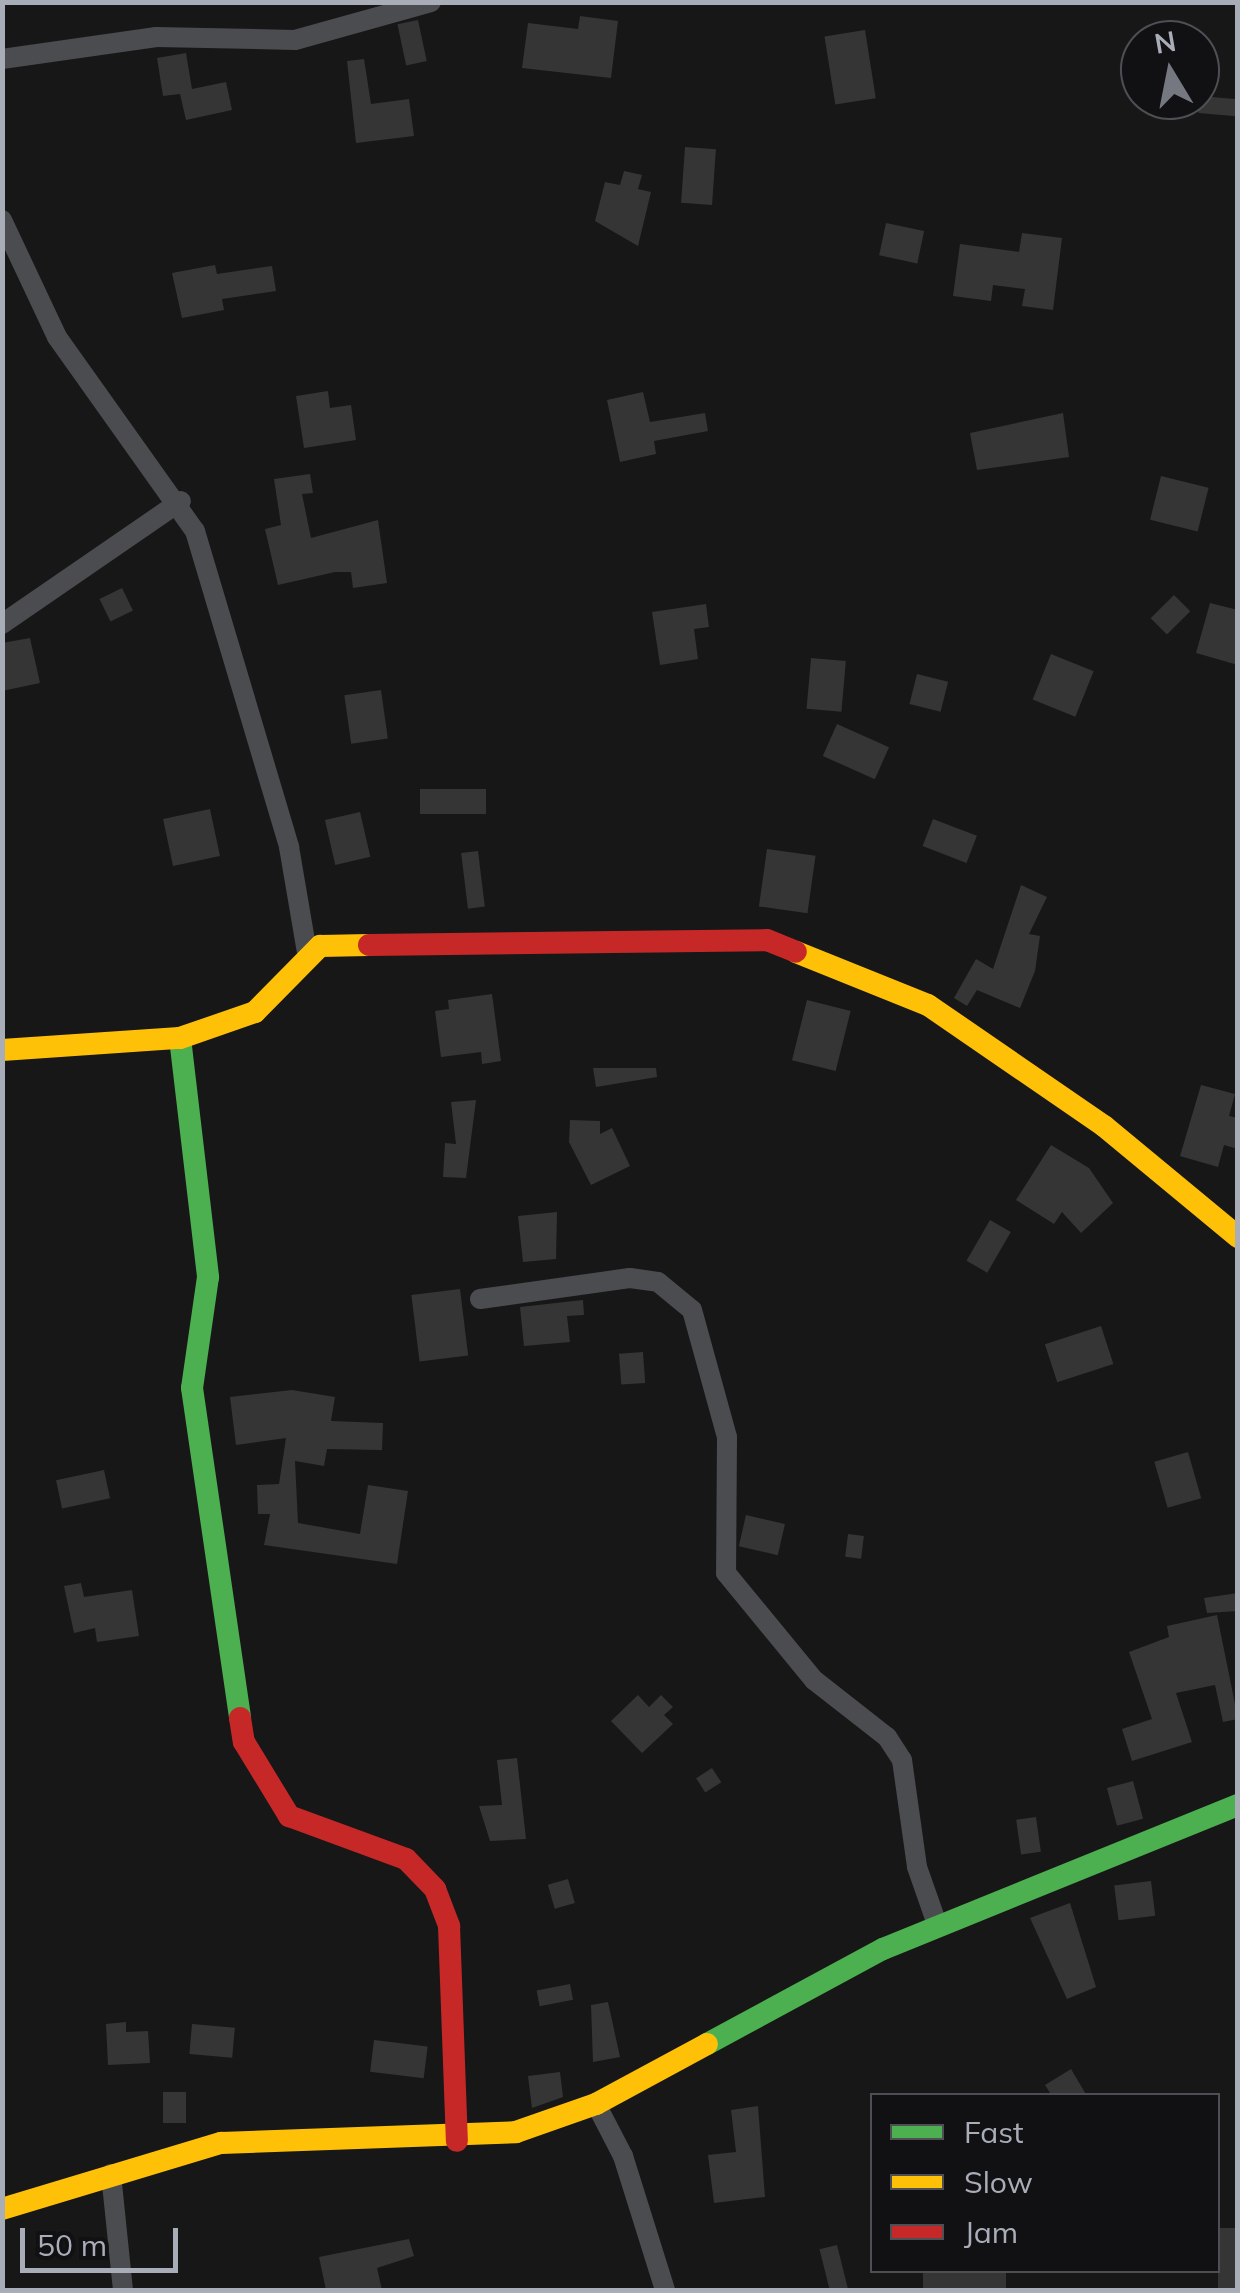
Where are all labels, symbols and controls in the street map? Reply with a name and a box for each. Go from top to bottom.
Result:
north arrow [1120,20,1220,120]
text: N [1152,23,1178,61]
legend [870,2093,1220,2273]
text: Fast [964,2113,1024,2151]
text: Slow [964,2163,1033,2201]
scale bar [25,2208,182,2270]
text: Jam [964,2213,1018,2251]
text: 50 m [37,2226,107,2264]

